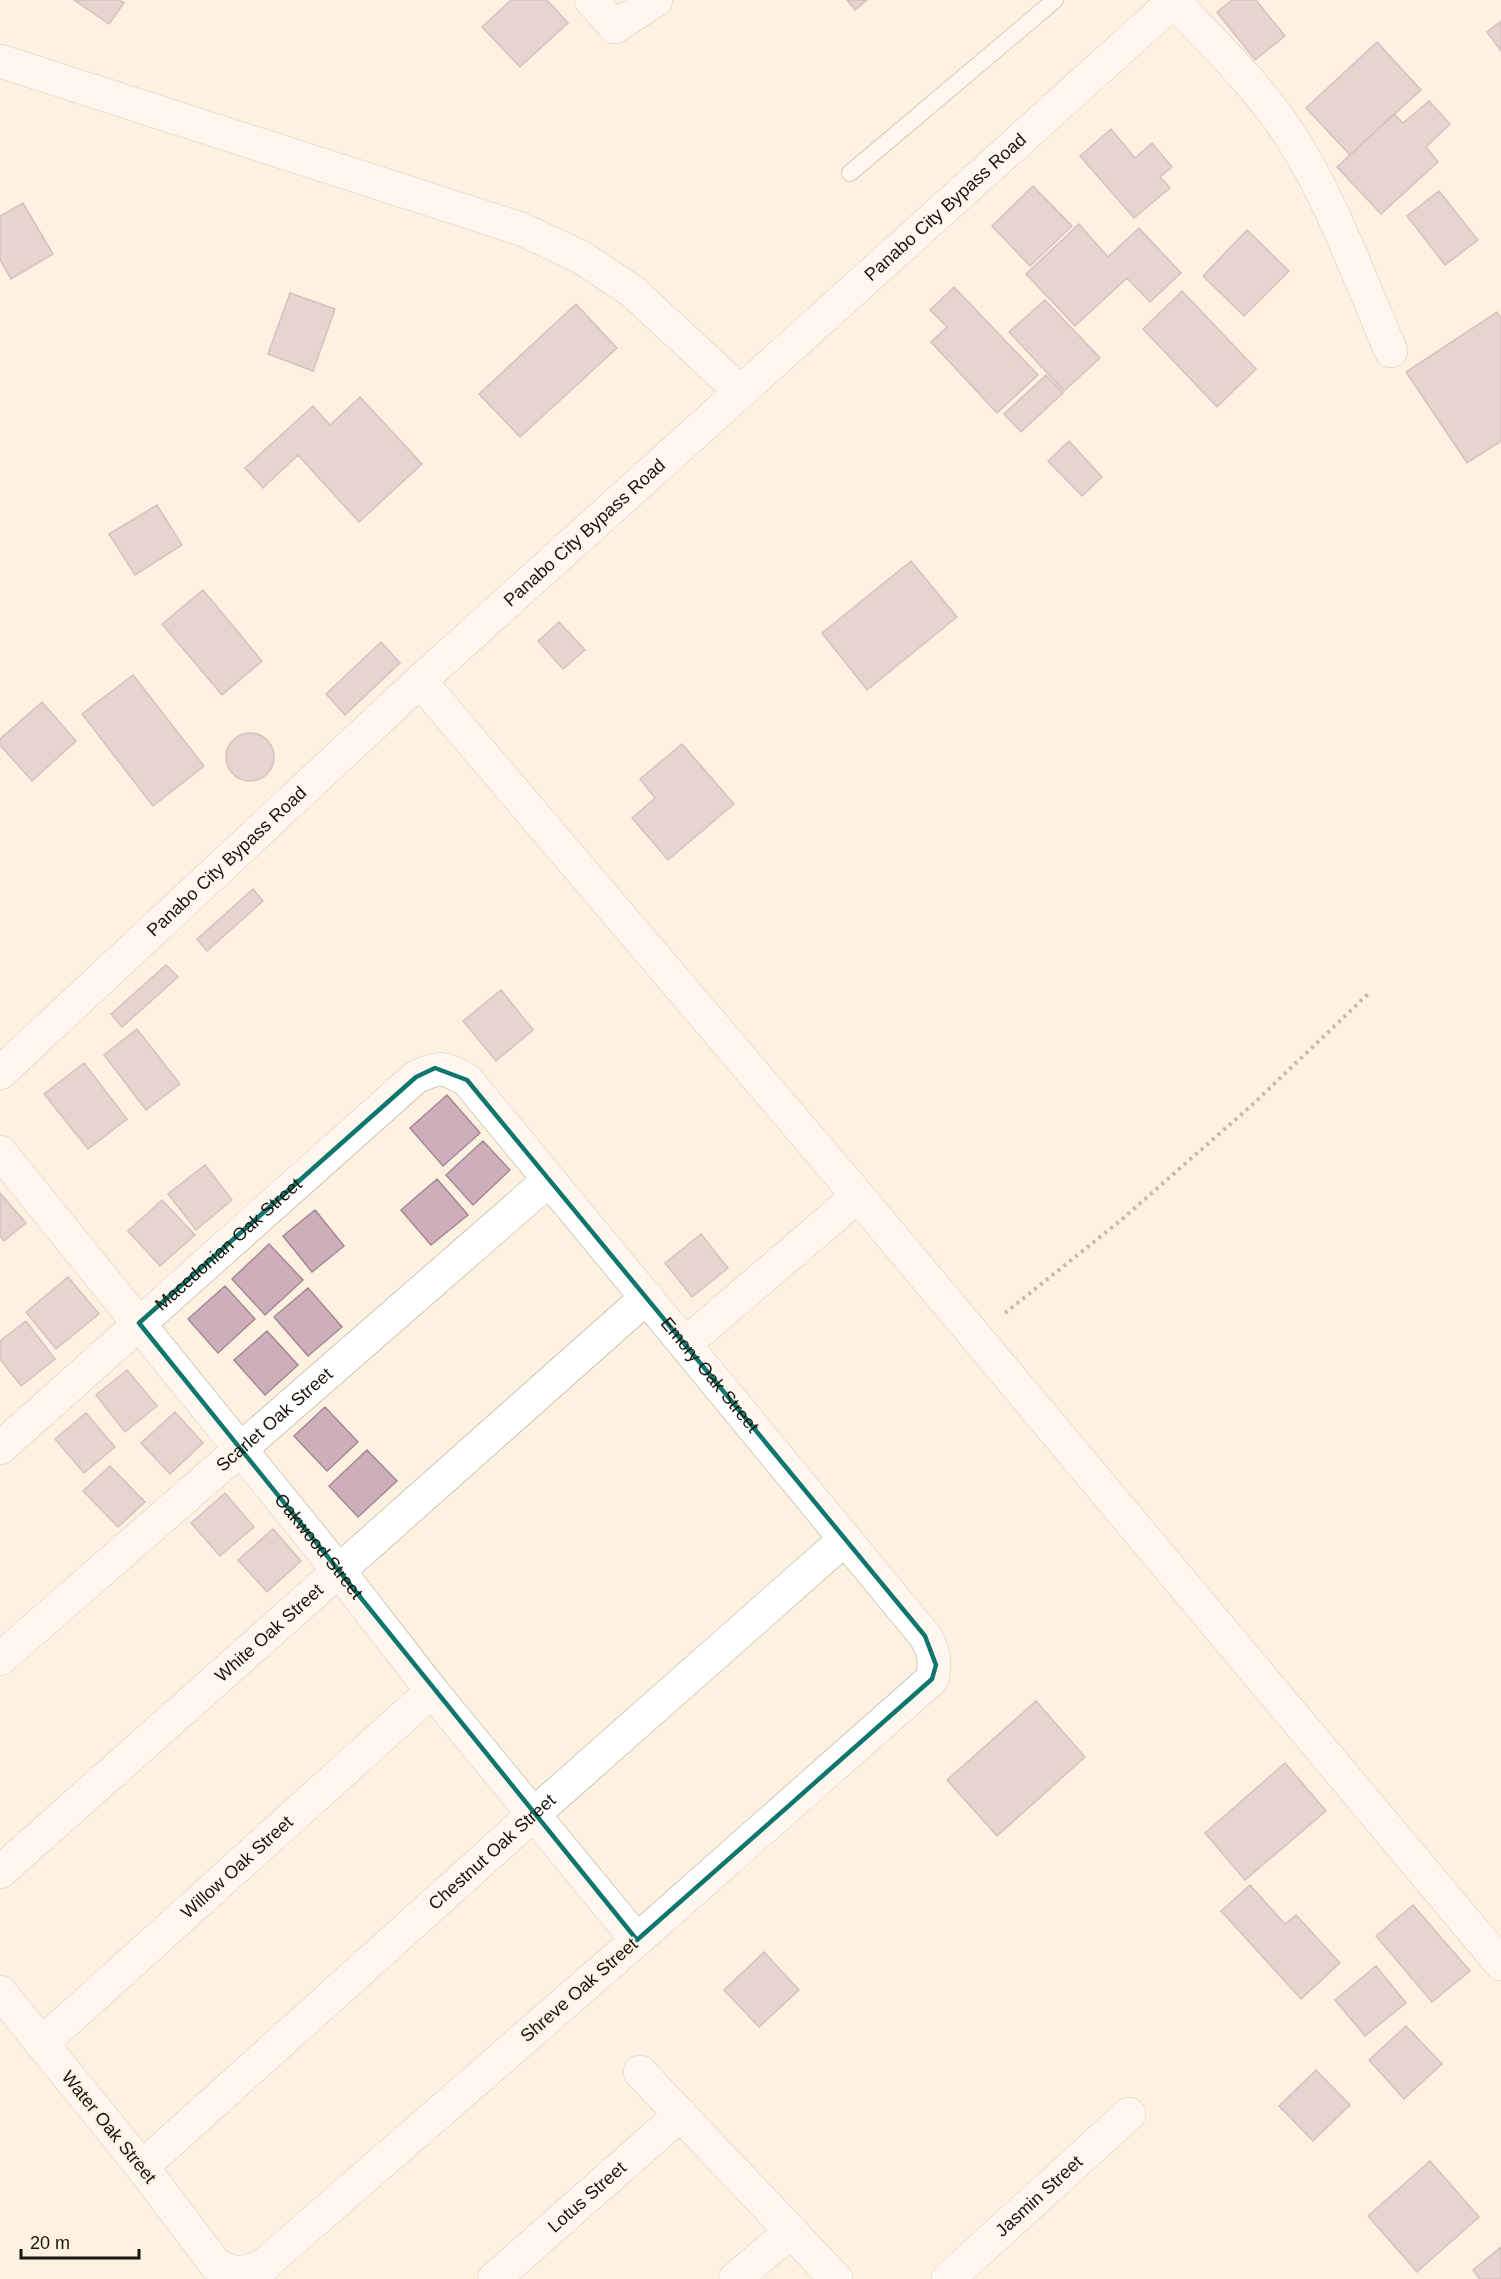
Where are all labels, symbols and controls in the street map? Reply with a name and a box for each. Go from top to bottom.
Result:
street label: Panabo City Bypass Road [861,129,1030,285]
street label: Panabo City Bypass Road [500,455,669,610]
street label: Panabo City Bypass Road [143,782,310,941]
street label: Macedonian Oak Street [151,1174,306,1315]
street label: Emory Oak Street [657,1313,763,1436]
street label: Scarlet Oak Street [212,1364,336,1476]
street label: Oakwood Street [270,1490,367,1603]
street label: White Oak Street [211,1580,327,1686]
street label: Chestnut Oak Street [425,1790,559,1914]
street label: Willow Oak Street [177,1812,297,1922]
street label: Shreve Oak Street [517,1934,641,2046]
street label: Water Oak Street [58,2067,160,2187]
street label: Jasmin Street [991,2152,1086,2241]
street label: Lotus Street [544,2157,630,2237]
scale bar [21,2222,140,2260]
text: 20 m [30,2233,70,2253]

